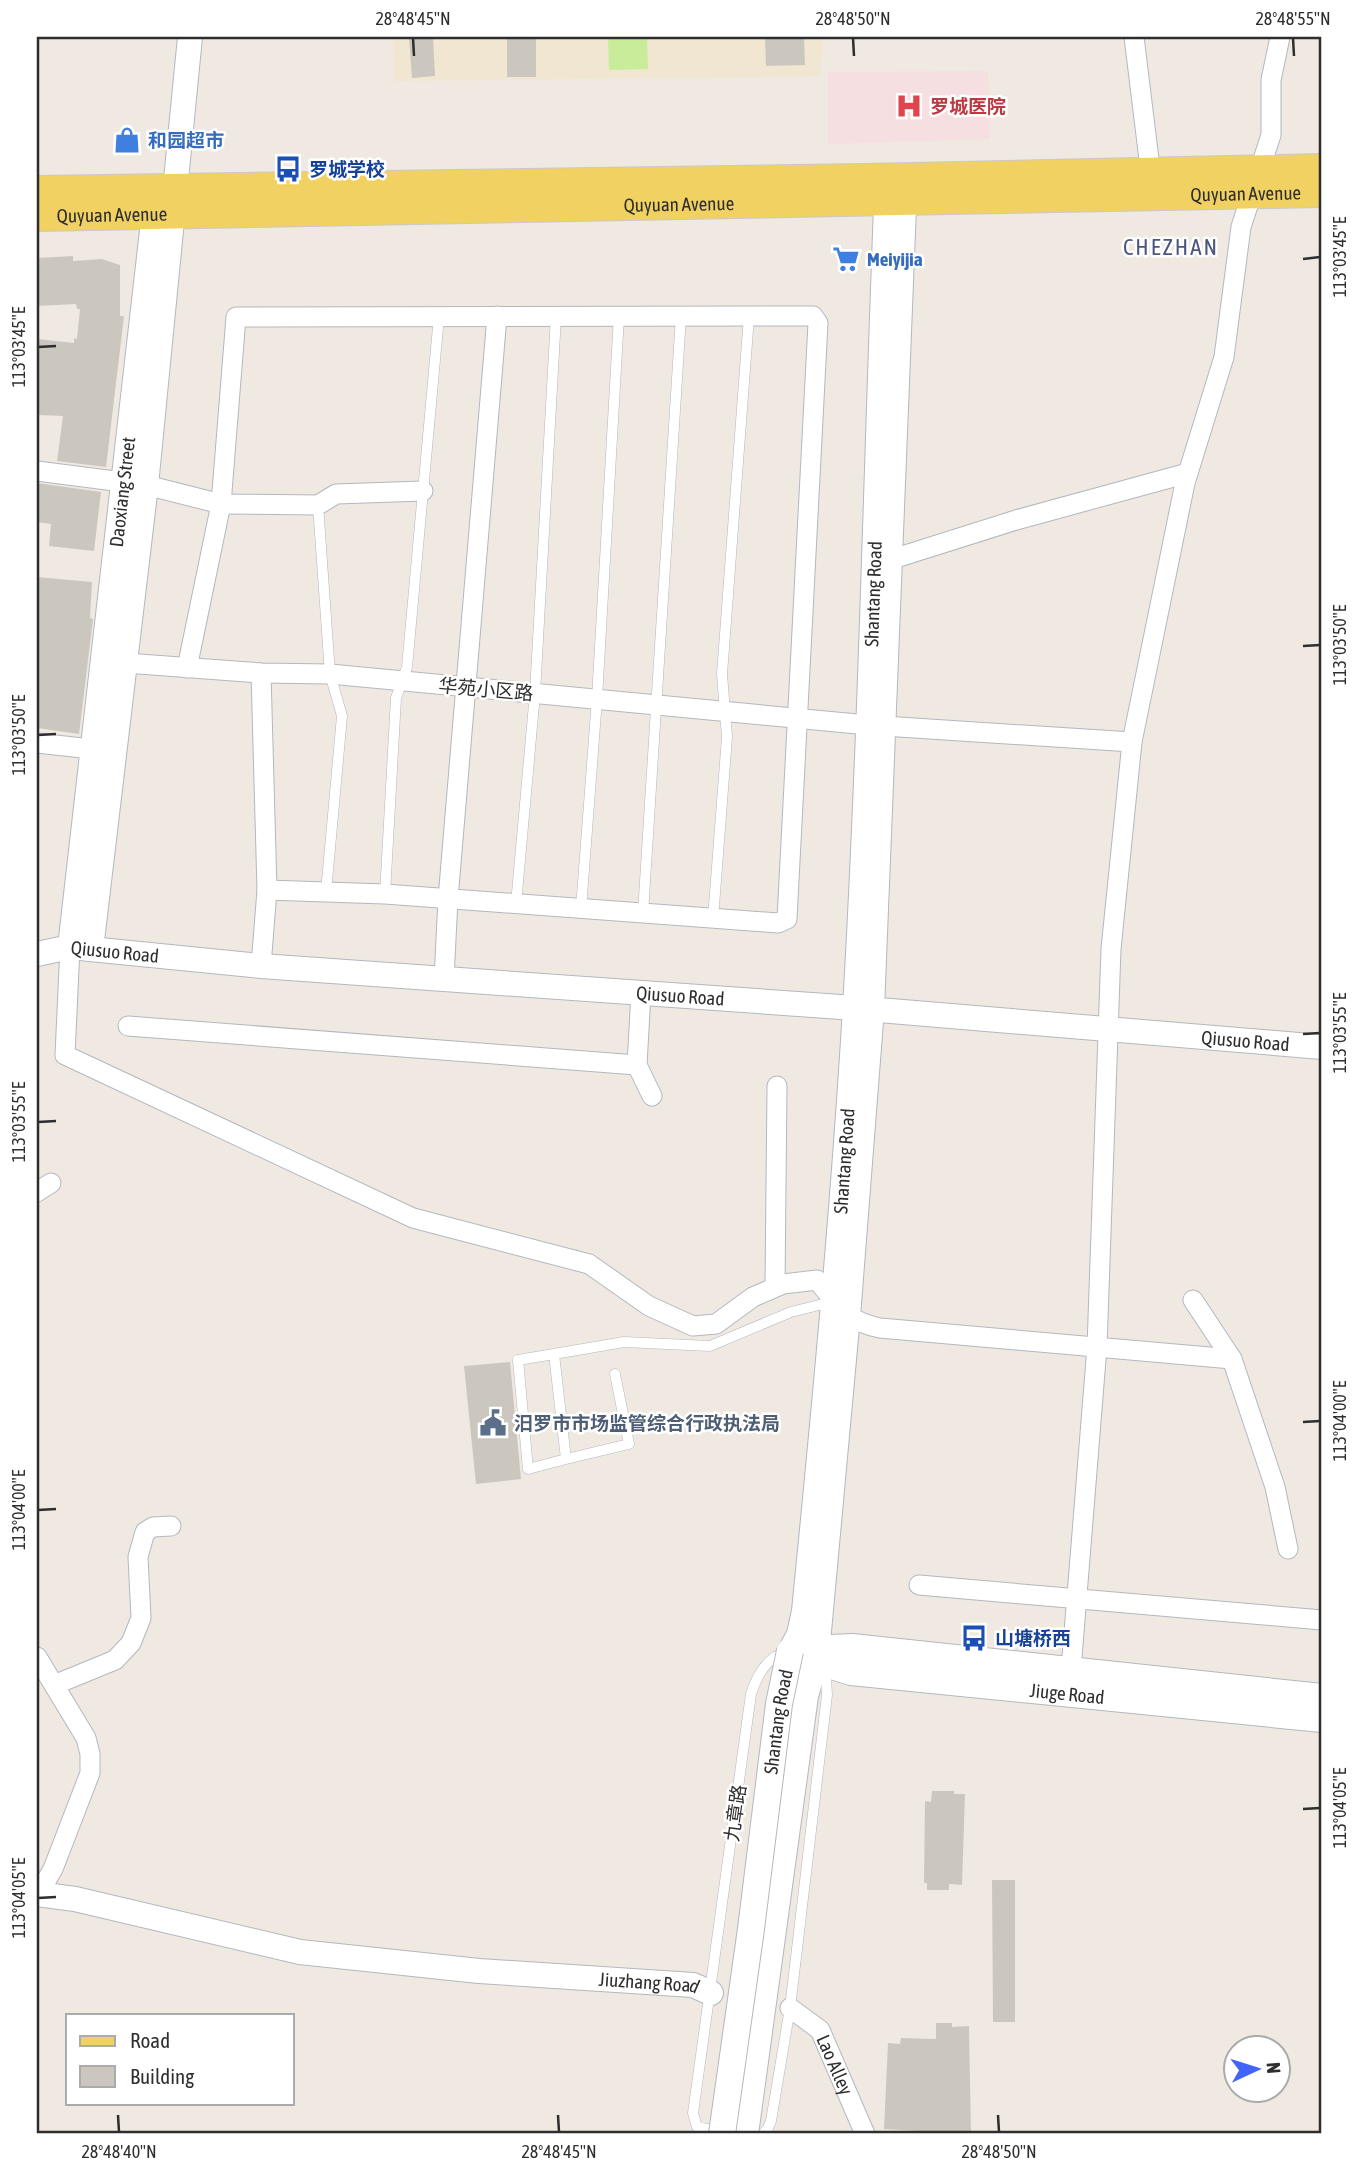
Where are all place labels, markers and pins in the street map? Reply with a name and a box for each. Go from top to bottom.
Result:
hospital icon: 罗城医院 [894,91,924,121]
place label: 罗城医院 [930,95,1006,117]
shop icon: 和园超市 [112,125,142,155]
place label: 和园超市 [148,129,224,151]
bus stop icon: 罗城学校 [273,154,303,184]
place label: 罗城学校 [309,158,385,180]
supermarket icon: Meiyijia [831,244,861,274]
place label: Meiyijia [867,248,923,270]
public building icon: 汨罗市市场监管综合行政执法局 [478,1408,508,1438]
place label: 汨罗市市场监管综合行政执法局 [514,1412,780,1434]
bus stop icon: 山塘桥西 [959,1623,989,1653]
place label: 山塘桥西 [995,1627,1071,1649]

